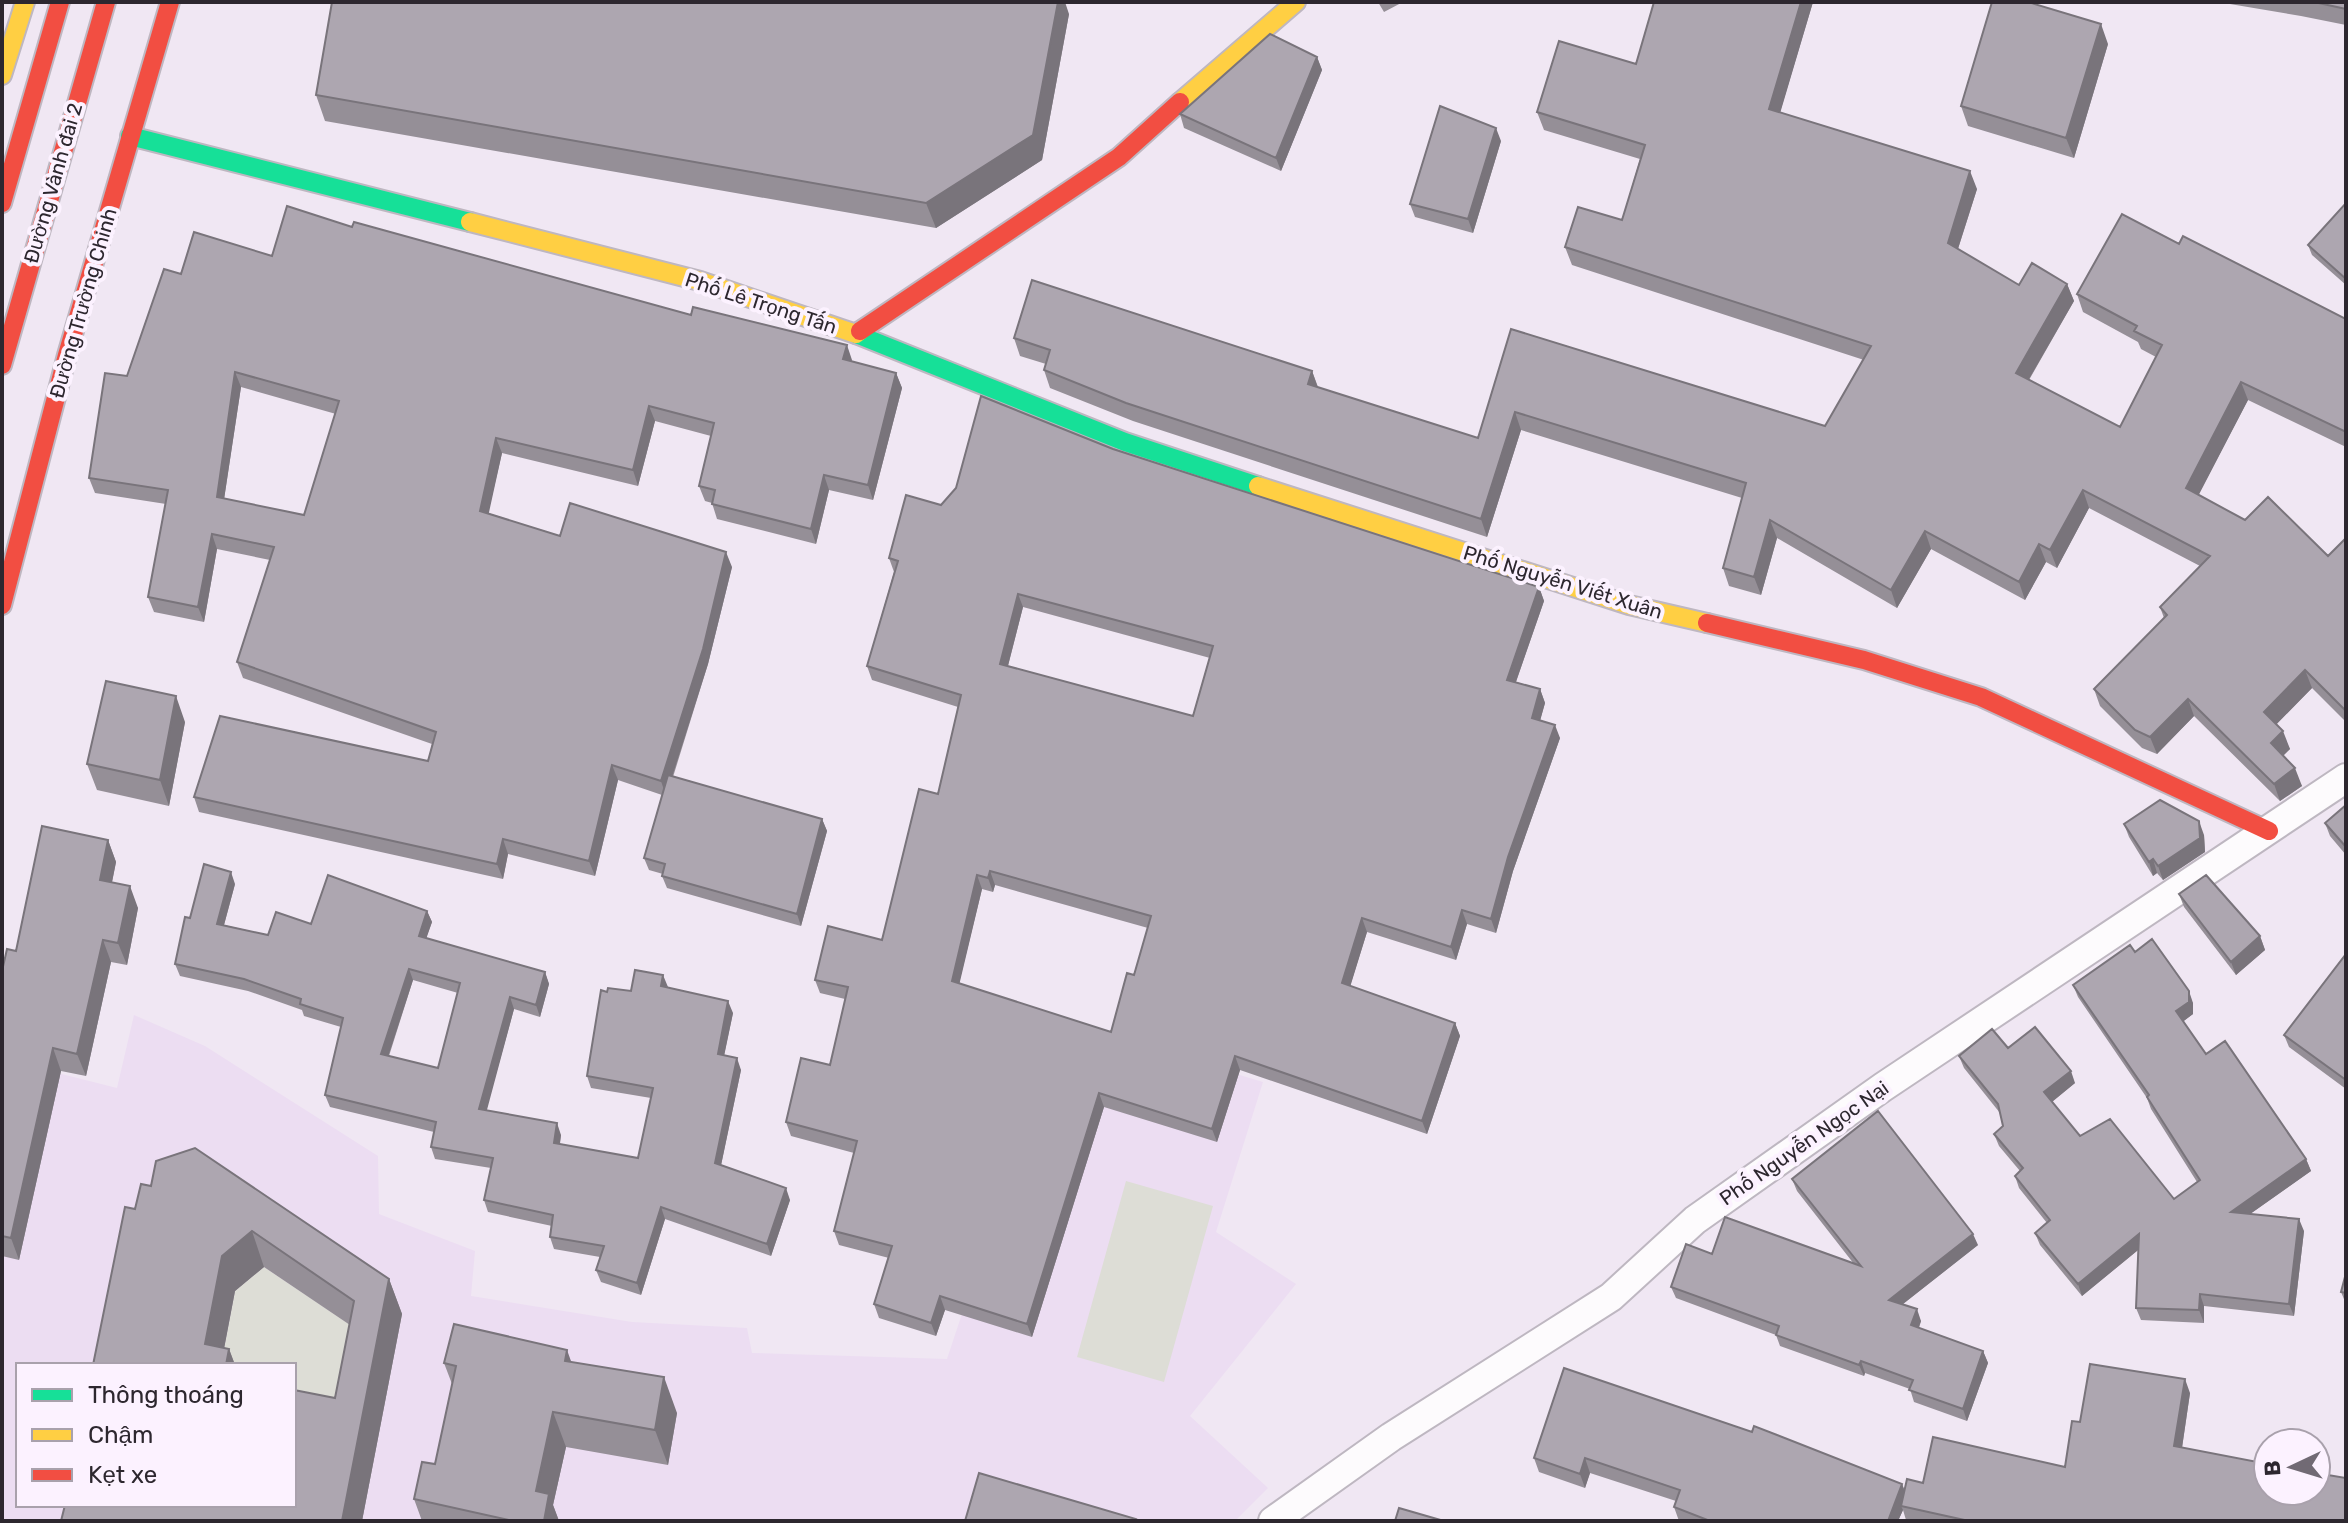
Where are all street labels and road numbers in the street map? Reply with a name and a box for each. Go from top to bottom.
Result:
street label: Đường Vành đai 2 [19,100,87,266]
street label: Đường Trường Chinh [44,205,122,401]
street label: Phố Lê Trọng Tấn [682,267,840,339]
street label: Phố Nguyễn Viết Xuân [1461,540,1665,624]
street label: Phố Nguyễn Ngọc Nại [1715,1075,1893,1210]

